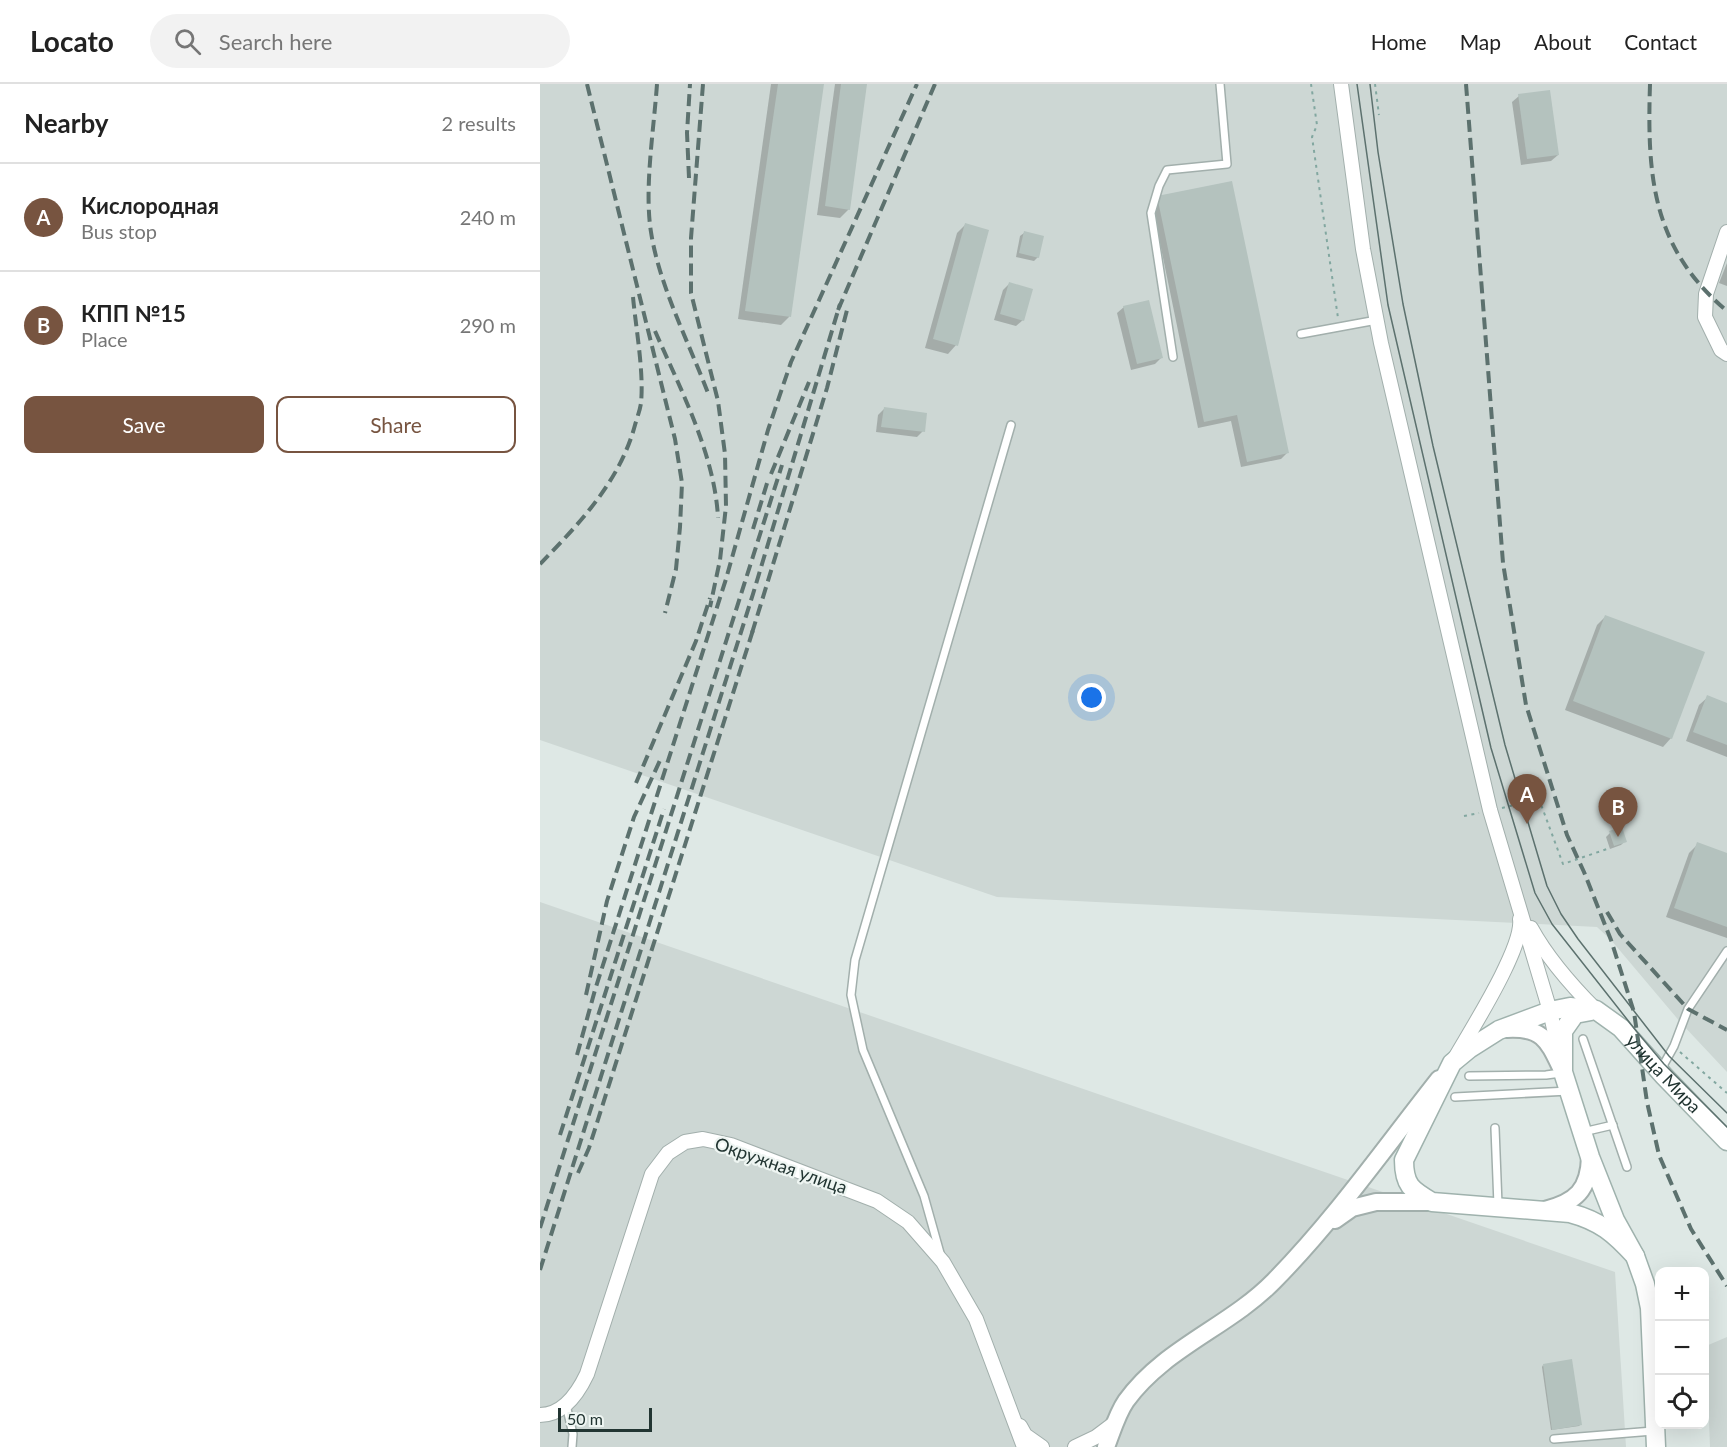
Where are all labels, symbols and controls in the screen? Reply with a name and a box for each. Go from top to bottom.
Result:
search box [150,14,570,68]
text: Locato [30,24,114,58]
icon: search [171,25,204,58]
text: Search here [219,28,332,55]
text: Home [1371,29,1427,54]
text: Map [1460,29,1501,54]
text: About [1534,29,1591,54]
text: Contact [1624,29,1697,54]
text: Nearby [24,107,109,139]
text: 2 results [441,111,516,135]
text: Кислородная [81,192,219,219]
text: A [37,205,50,229]
text: 240 m [460,205,516,229]
text: Bus stop [81,219,157,243]
text: КПП №15 [81,300,186,327]
text: B [37,313,50,337]
text: 290 m [460,313,516,337]
text: Place [81,327,128,351]
button: Save [24,396,264,453]
button: Share [276,396,516,453]
your location [1077,683,1106,712]
pin: A [1508,774,1546,824]
pin: B [1598,788,1638,837]
street label: улица Мира [1622,1029,1706,1117]
street label: Окружная улица [712,1132,850,1198]
map controls [1655,1267,1709,1429]
button: + [1655,1267,1709,1321]
button: − [1655,1321,1709,1375]
button: locate [1655,1375,1709,1429]
scale bar [558,1405,652,1432]
text: 50 m [567,1409,603,1428]

